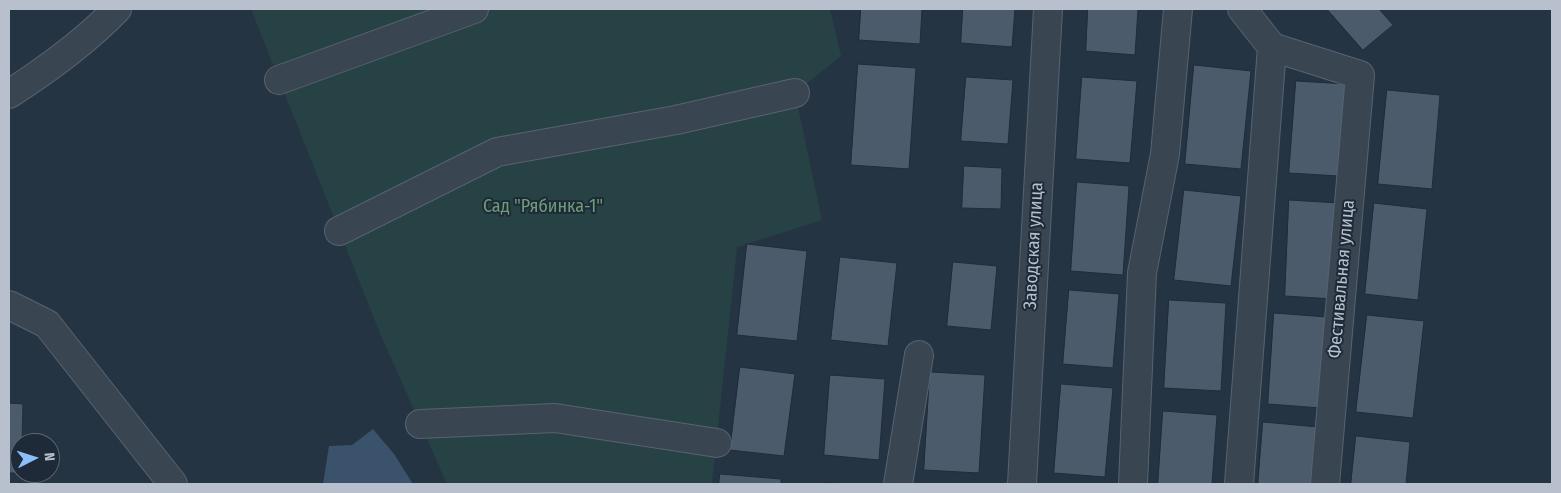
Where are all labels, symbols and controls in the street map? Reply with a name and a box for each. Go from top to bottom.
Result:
street label: Заводская улица [1020,182,1048,310]
park label: Сад "Рябинка-1" [483,196,603,218]
street label: Фестивальная улица [1324,199,1360,359]
north arrow [10,433,60,483]
text: N [41,452,58,462]

